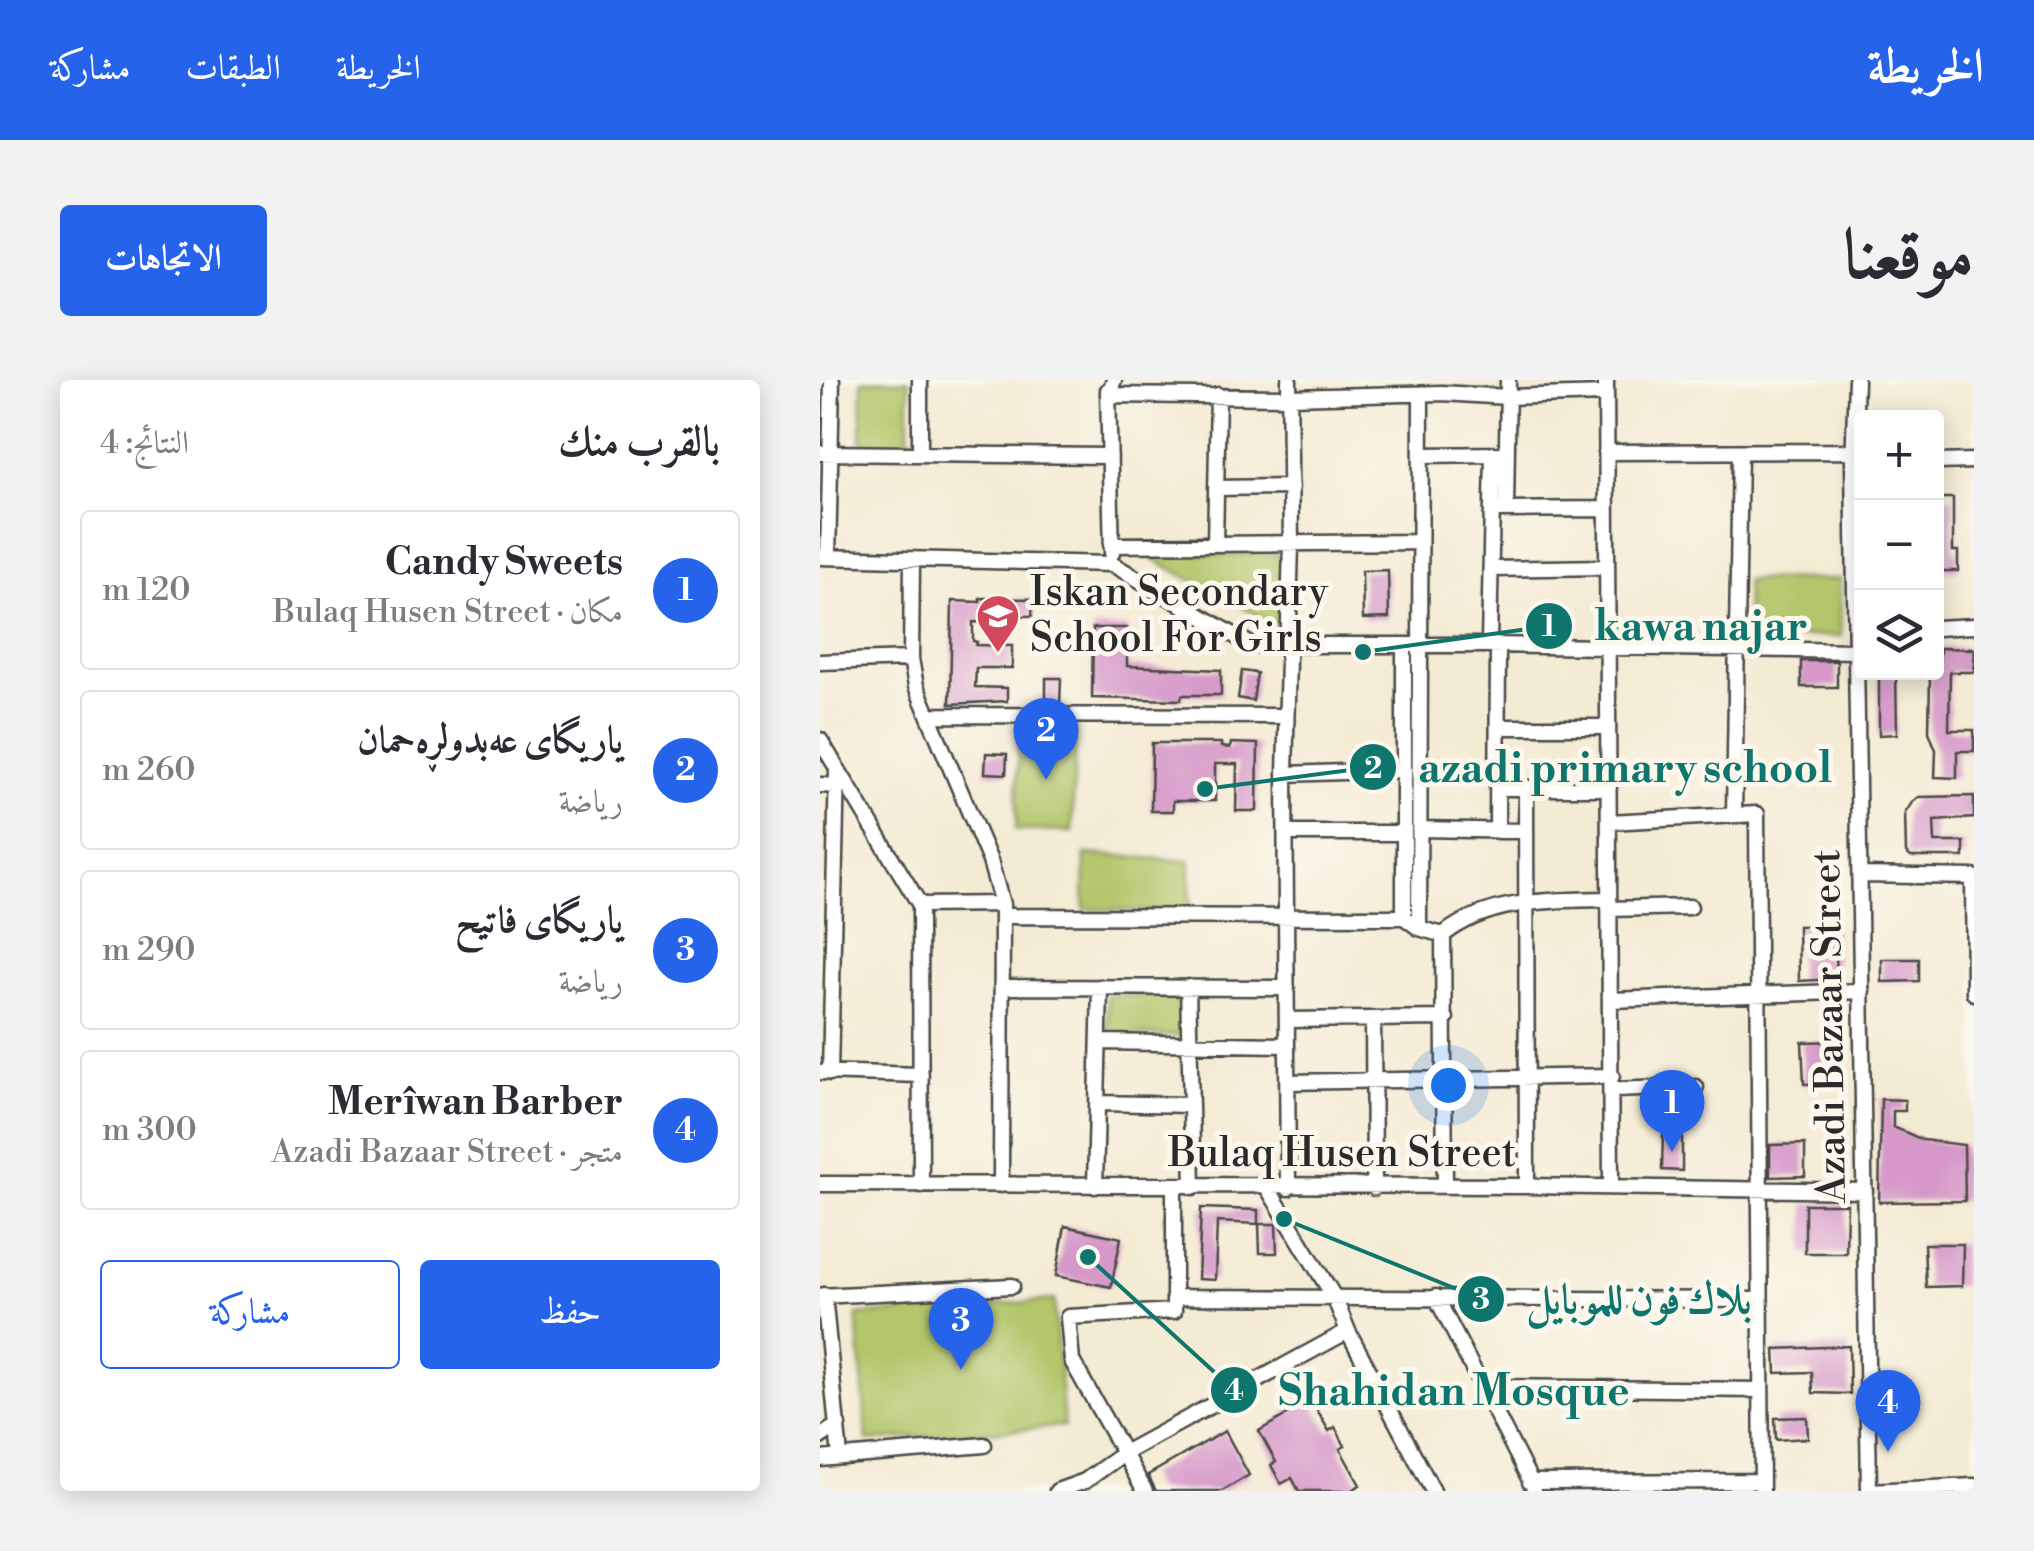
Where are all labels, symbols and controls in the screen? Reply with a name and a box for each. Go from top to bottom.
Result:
text: الخريطة [1867,38,1984,98]
text: مشاركة [50,47,131,90]
text: الطبقات [186,47,281,90]
text: الخريطة [336,47,421,90]
button: الاتجاهات [60,205,267,316]
text: موقعنا [1843,213,1974,301]
map controls [1854,410,1944,680]
button: + [1854,410,1944,500]
text: بالقرب منك [558,416,720,469]
text: النتائج: 4 [100,423,189,463]
button: − [1854,500,1944,590]
text: Candy Sweets [385,539,623,586]
place label: Iskan Secondary School For Girls [1030,568,1329,664]
text: 120 m [102,570,191,610]
text: 1 [678,570,693,610]
callout: kawa najar [1524,590,1828,662]
button: layers [1854,590,1944,680]
text: مكان · Bulaq Husen Street [273,592,623,632]
school or university icon: Iskan Secondary School For Girls [975,593,1021,654]
text: kawa najar [1594,601,1808,654]
text: 1 [1542,608,1557,646]
pin: 2 [1014,698,1078,780]
text: یاریگای عەبدولڕەحمان [357,717,623,764]
callout: azadi primary school [1348,731,1852,803]
text: azadi primary school [1418,743,1832,796]
text: 260 m [102,750,196,790]
text: 2 [676,750,696,790]
text: 2 [1364,750,1382,788]
text: رياضة [558,782,623,822]
street label: Azadi Bazaar Street [1802,849,1858,1204]
text: یاریگای فاتیح [455,897,623,944]
text: 290 m [102,930,196,970]
text: 3 [676,930,695,970]
text: رياضة [558,962,623,1002]
your location [1423,1060,1474,1111]
pin: 1 [1640,1070,1704,1152]
text: Merîwan Barber [328,1079,623,1126]
text: 300 m [102,1110,197,1150]
text: 4 [675,1110,696,1150]
street label: Bulaq Husen Street [1167,1129,1516,1179]
text: متجر · Azadi Bazaar Street [271,1132,623,1172]
button: مشاركة [100,1260,400,1369]
button: حفظ [420,1260,720,1369]
callout: بلاك فون للموبايل [1456,1263,1772,1335]
text: بلاك فون للموبايل [1526,1274,1752,1329]
text: 3 [1472,1281,1490,1319]
pin: 3 [928,1288,994,1370]
callout: Shahidan Mosque [1209,1354,1650,1426]
text: Shahidan Mosque [1278,1366,1630,1419]
pin: 4 [1856,1370,1920,1452]
text: 4 [1224,1372,1244,1410]

